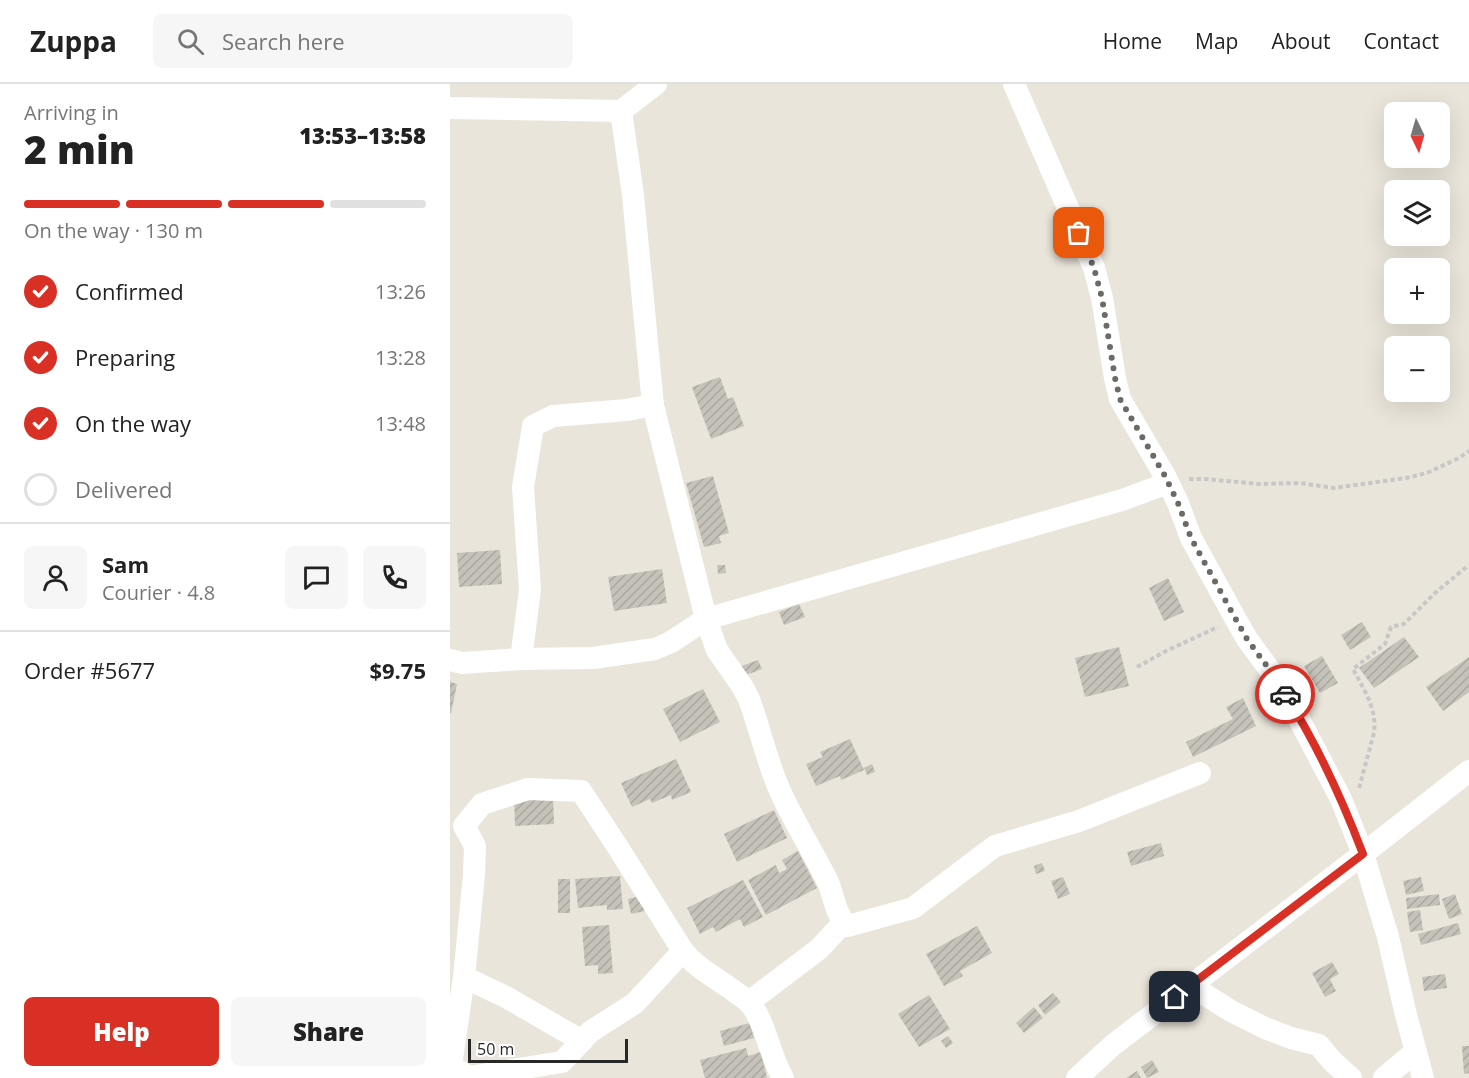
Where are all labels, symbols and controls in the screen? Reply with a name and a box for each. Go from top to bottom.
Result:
search box [153,14,573,68]
text: Zuppa [30,22,117,60]
icon: search [174,25,207,58]
text: Search here [222,26,345,56]
text: Home [1103,27,1162,55]
text: Map [1195,27,1238,55]
text: About [1271,27,1331,55]
text: Contact [1364,27,1439,55]
text: Arriving in [24,99,119,126]
north arrow [1384,102,1450,168]
map controls [1384,102,1450,402]
text: 13:53–13:58 [299,120,426,150]
text: 2 min [24,122,135,175]
button: layers [1384,180,1450,246]
pin [1053,207,1104,258]
icon: bag [1062,216,1095,249]
text: On the way · 130 m [24,217,203,244]
button: + [1384,258,1450,324]
icon: check [24,275,57,308]
text: Confirmed [75,276,184,306]
text: 13:26 [375,278,426,305]
button: − [1384,336,1450,402]
icon: check [24,341,57,374]
text: Preparing [75,342,175,372]
text: 13:28 [375,344,426,371]
icon: check [24,407,57,440]
text: On the way [75,408,191,438]
text: 13:48 [375,410,426,437]
text: Delivered [75,474,173,504]
button: person [24,546,87,609]
button: chat [285,546,348,609]
button: phone [363,546,426,609]
text: Sam [102,549,149,579]
text: Courier · 4.8 [102,579,215,606]
text: Order #5677 [24,655,155,685]
text: $9.75 [369,655,426,685]
courier [1255,664,1315,724]
icon: car [1269,678,1302,711]
pin [1149,971,1200,1022]
icon: home [1158,980,1191,1013]
button: Help [24,997,219,1066]
button: Share [231,997,426,1066]
scale bar [468,1036,628,1064]
text: 50 m [477,1038,514,1060]

